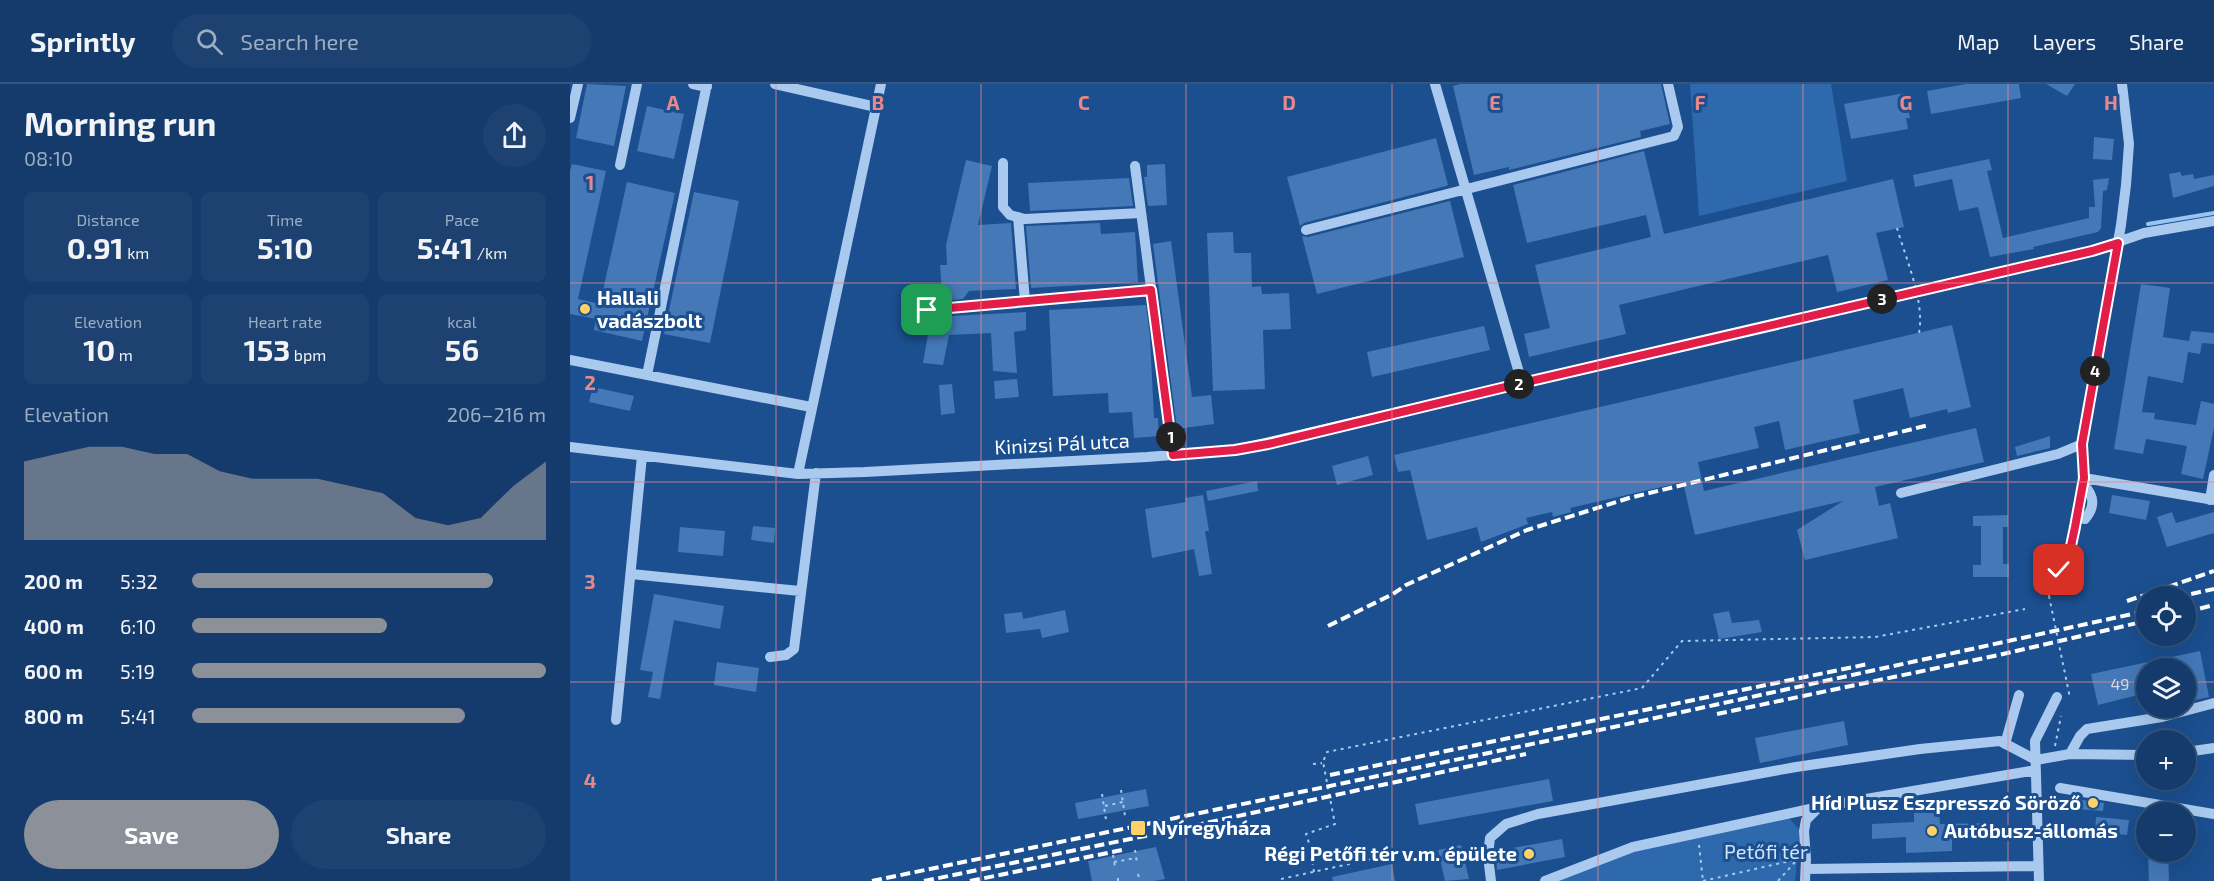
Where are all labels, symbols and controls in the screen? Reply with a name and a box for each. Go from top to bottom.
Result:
search box [172,14,592,68]
text: Sprintly [30,24,136,58]
icon: search [193,25,226,58]
text: Search here [241,28,359,54]
text: Map [1957,29,1999,54]
text: Layers [2032,29,2096,54]
text: Share [2129,29,2184,54]
text: A [666,90,680,114]
text: B [872,90,884,114]
text: C [1078,90,1090,114]
text: D [1282,90,1296,114]
text: E [1489,90,1501,114]
text: F [1694,90,1706,114]
text: G [1900,90,1912,114]
text: H [2104,90,2118,114]
text: Morning run [24,103,216,143]
button: share [483,104,546,167]
text: 08:10 [24,146,73,170]
text: 1 [586,170,594,194]
text: Distance [76,210,140,229]
text: Time [267,210,303,229]
text: Pace [445,210,479,229]
text: 0.91 [67,229,124,265]
text: 5:10 [257,229,313,265]
text: 5:41 [417,229,473,265]
text: km [124,243,149,262]
text: /km [473,243,507,262]
pin [901,284,952,335]
pin: 3 [1867,284,1897,314]
place label: Hallali vadászbolt [597,285,702,332]
text: 3 [1877,289,1887,308]
icon: arrive [910,293,943,326]
marker: Hallali vadászbolt [578,302,592,316]
text: Elevation [74,312,142,331]
text: Heart rate [248,312,322,331]
text: kcal [447,312,477,331]
text: 10 [83,331,115,367]
text: 153 [244,331,290,367]
text: 56 [445,331,479,367]
text: m [115,345,133,364]
text: bpm [290,345,326,364]
pin: 4 [2080,356,2110,386]
text: 4 [2090,361,2100,380]
pin: 2 [1504,369,1534,399]
text: 2 [584,370,596,394]
text: 2 [1514,374,1524,393]
text: Elevation [24,402,109,426]
text: 206–216 m [447,402,546,426]
pin: 1 [1156,422,1186,452]
street label: Kinizsi Pál utca [994,427,1130,459]
text: 1 [1168,427,1174,446]
pin [2033,544,2084,595]
icon: check [2042,553,2075,586]
text: 200 m [24,569,83,593]
text: 5:32 [120,569,158,593]
text: 3 [584,569,596,593]
map controls [2136,586,2196,862]
button: locate [2136,586,2196,646]
text: 400 m [24,614,84,638]
text: 6:10 [120,614,156,638]
button: layers [2136,658,2196,718]
text: 600 m [24,659,83,683]
text: 5:19 [120,659,155,683]
house number: 49 [2111,674,2130,693]
text: 800 m [24,704,84,728]
text: 5:41 [120,704,156,728]
button: + [2136,730,2196,790]
text: 4 [584,768,597,792]
place label: Híd Plusz Eszpresszó Söröző [1811,790,2081,814]
marker: Híd Plusz Eszpresszó Söröző [2086,796,2100,810]
button: Save [24,800,279,869]
button: Share [291,800,546,869]
button: − [2136,802,2196,862]
place label: Nyíregyháza [1152,815,1271,840]
place label: Autóbusz-állomás [1944,818,2118,842]
marker: Nyíregyháza [1129,819,1147,837]
marker: Autóbusz-állomás [1925,824,1939,838]
park label: Petőfi tér [1724,839,1808,863]
place label: Régi Petőfi tér v.m. épülete [1264,841,1517,865]
marker: Régi Petőfi tér v.m. épülete [1522,847,1536,861]

